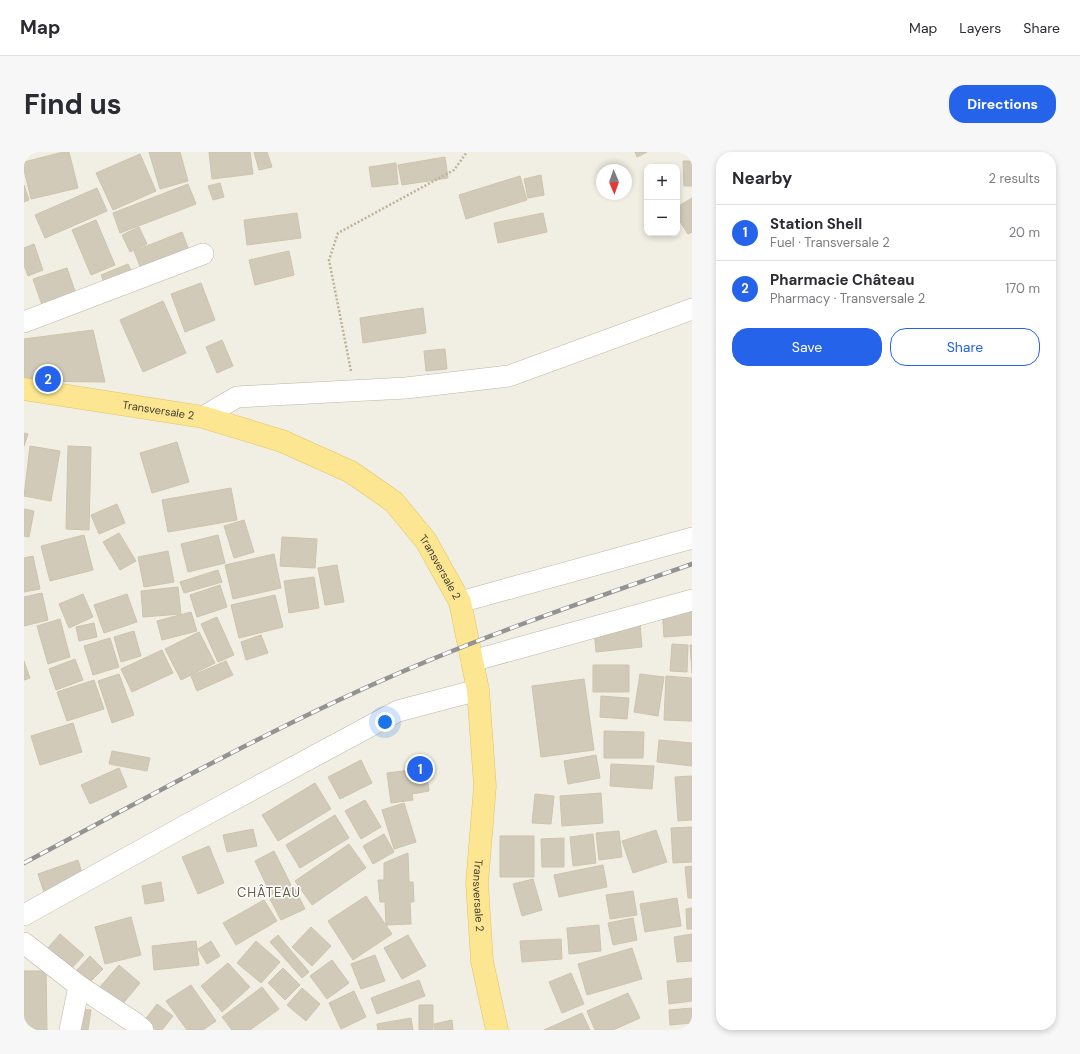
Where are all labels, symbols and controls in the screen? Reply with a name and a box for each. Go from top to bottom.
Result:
text: Map [20,15,60,40]
text: Map [909,19,937,37]
text: Layers [959,19,1001,37]
text: Share [1023,19,1060,37]
button: Directions [949,85,1056,123]
text: Find us [24,86,122,123]
north arrow [596,164,632,200]
map controls [644,164,680,236]
button: + [644,164,680,200]
text: Nearby [732,167,792,189]
text: 2 results [989,170,1040,187]
button: − [644,200,680,236]
text: Station Shell [770,214,862,234]
text: 1 [743,224,747,241]
text: 20 m [1009,224,1040,241]
text: Fuel · Transversale 2 [770,234,890,251]
text: Pharmacie Château [770,270,915,290]
text: 2 [741,280,749,297]
text: 170 m [1005,280,1040,297]
text: Pharmacy · Transversale 2 [770,290,925,307]
button: Save [732,328,882,366]
button: Share [890,328,1040,366]
pin: 2 [35,364,61,394]
street label: Transversale 2 [121,397,195,423]
street label: Transversale 2 [416,532,464,602]
your location [375,712,395,732]
pin: 1 [407,754,433,784]
street label: Transversale 2 [470,859,487,932]
district label: CHÂTEAU [237,884,301,901]

